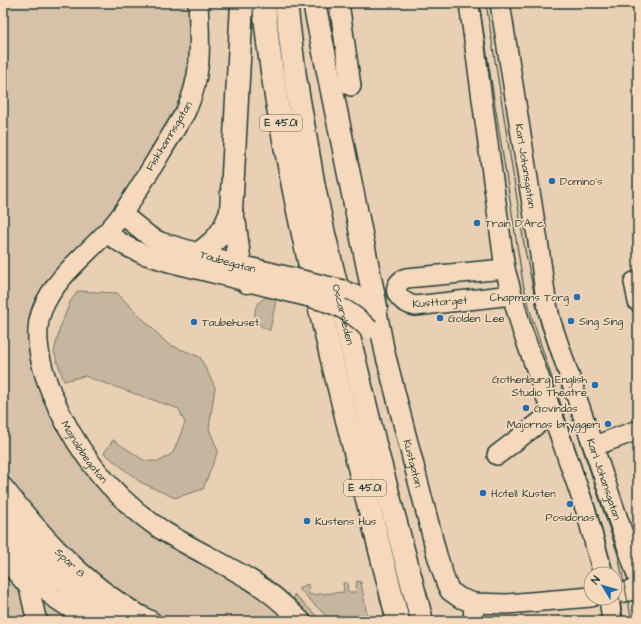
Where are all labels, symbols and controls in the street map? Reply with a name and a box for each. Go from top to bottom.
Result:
street label: Fiskhamnsgatan [142,98,197,174]
road number: E 45.01 [260,115,302,131]
street label: Karl Johansgatan [512,123,540,210]
place label: Domino's [560,174,603,189]
marker: Domino's [547,176,557,186]
place label: Train D'Arc [485,216,544,231]
marker: Train D'Arc [472,218,482,228]
street label: Taubegatan [198,246,258,276]
street label: Oscarsleden [329,283,358,347]
place label: Chapmans Torg [490,290,569,306]
marker: Chapmans Torg [572,292,582,302]
street label: Kusttorget [412,293,469,312]
place label: Golden Lee [448,311,505,326]
marker: Golden Lee [435,313,445,323]
place label: Sing Sing [579,314,624,330]
place label: Taubehuset [202,315,260,330]
marker: Sing Sing [566,316,576,326]
marker: Taubehuset [189,317,199,327]
place label: Gothenburg English Studio Theatre [492,372,588,400]
marker: Gothenburg English Studio Theatre [590,380,600,390]
place label: Govindas [534,401,578,416]
marker: Govindas [521,403,531,413]
place label: Majornas bryggeri [507,417,600,433]
street label: Majnabbegatan [58,418,112,487]
marker: Majornas bryggeri [603,419,613,429]
street label: Karl Johansgatan [584,436,625,522]
street label: Kustgatan [400,438,427,489]
road number: E 45.01 [344,480,386,496]
place label: Hotell Kusten [491,486,556,501]
marker: Hotell Kusten [478,488,488,498]
marker: Posidonas [565,499,575,509]
place label: Posidonas [546,510,595,525]
place label: Kustens Hus [315,514,377,529]
marker: Kustens Hus [302,516,312,526]
street label: Spår 8 [52,544,88,580]
north arrow [583,566,623,606]
text: N [587,573,604,587]

